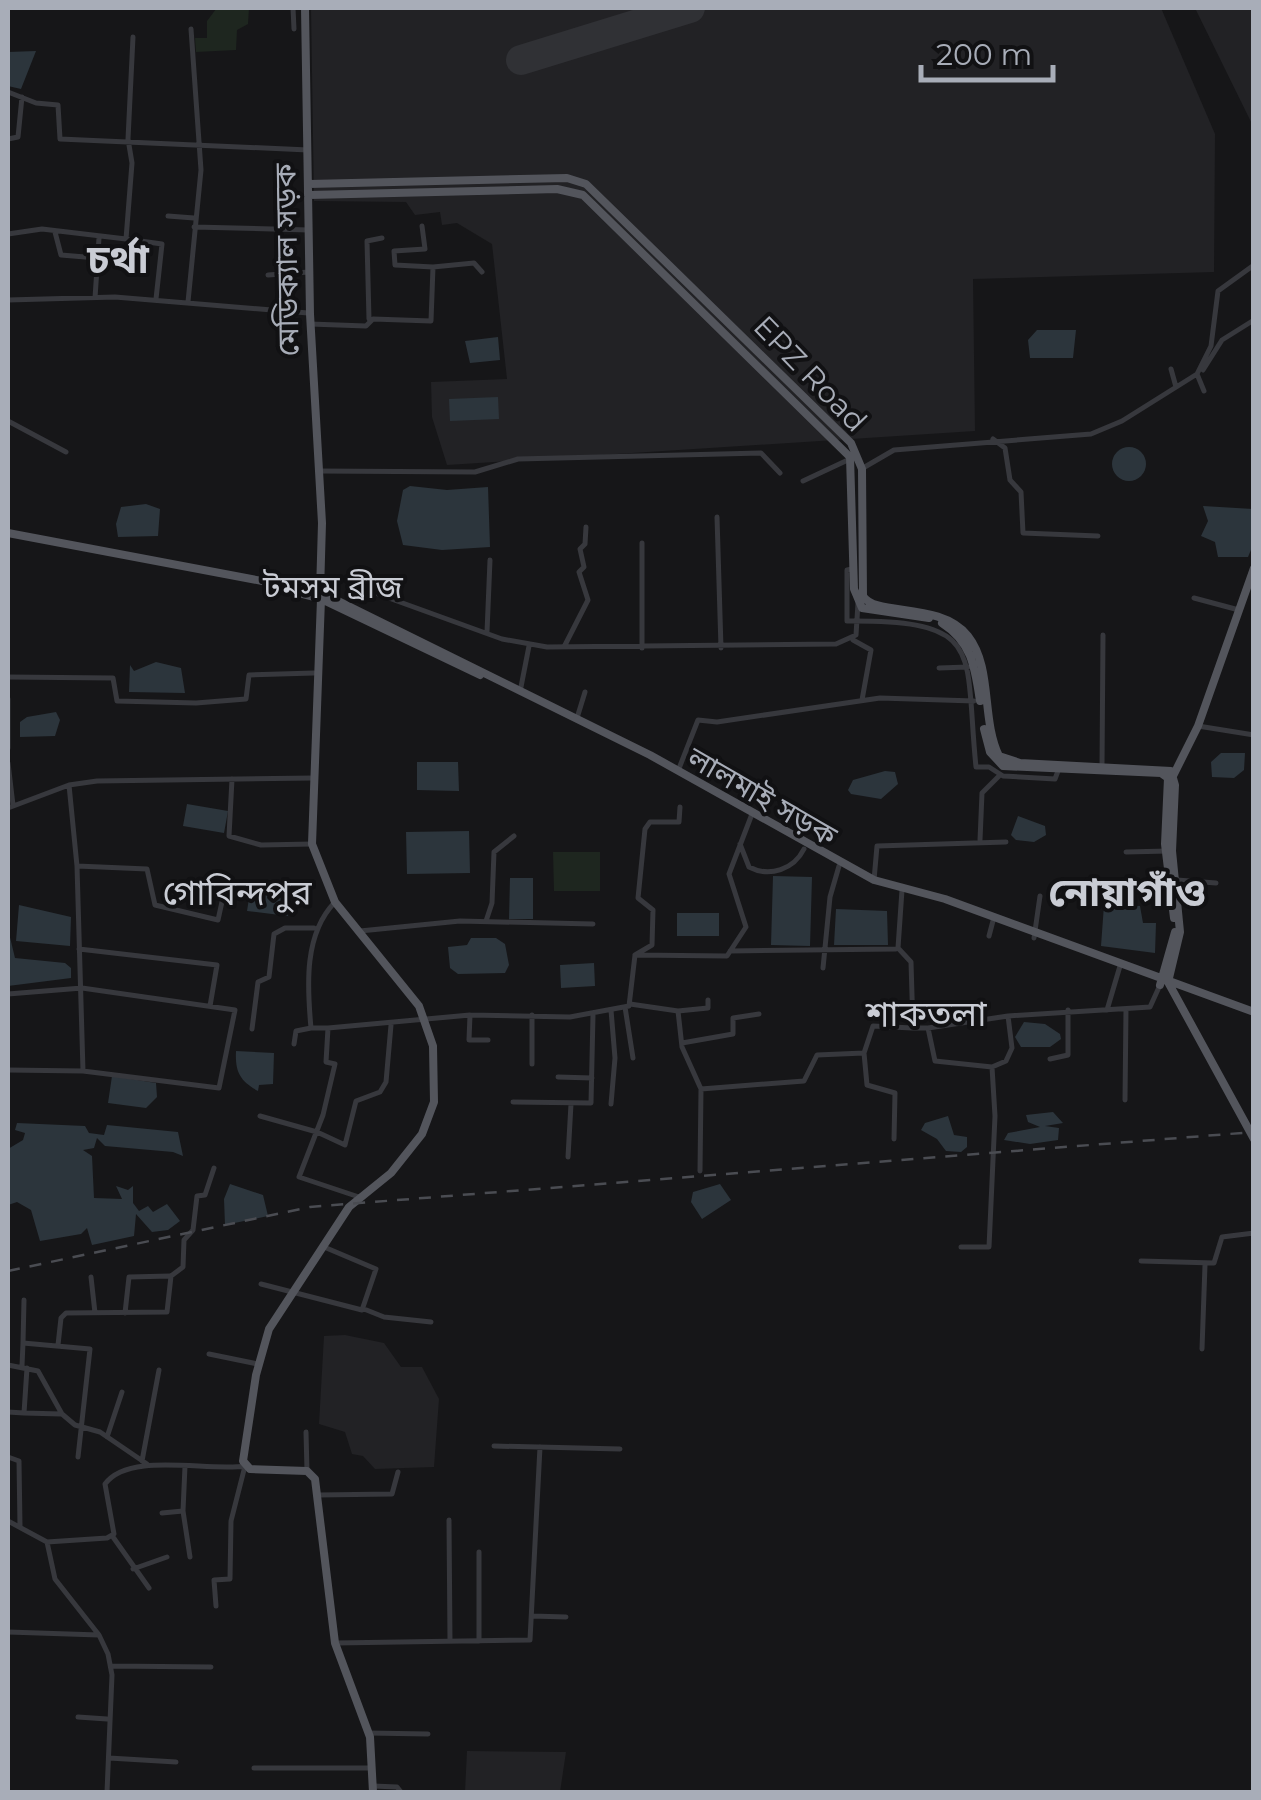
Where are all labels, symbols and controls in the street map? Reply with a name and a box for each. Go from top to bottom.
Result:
scale bar [921,20,1054,82]
text: 200 m [936,36,1032,73]
street label: মেডিক্যাল সড়ক [266,162,307,357]
district label: চর্থা [86,234,149,283]
street label: EPZ Road [746,308,875,439]
district label: টমসম ব্রীজ [262,567,403,606]
street label: লালমাই সড়ক [680,738,844,855]
district label: নোয়াগাঁও [1048,867,1206,916]
district label: গোবিন্দপুর [162,871,313,914]
district label: শাকতলা [864,992,987,1035]

